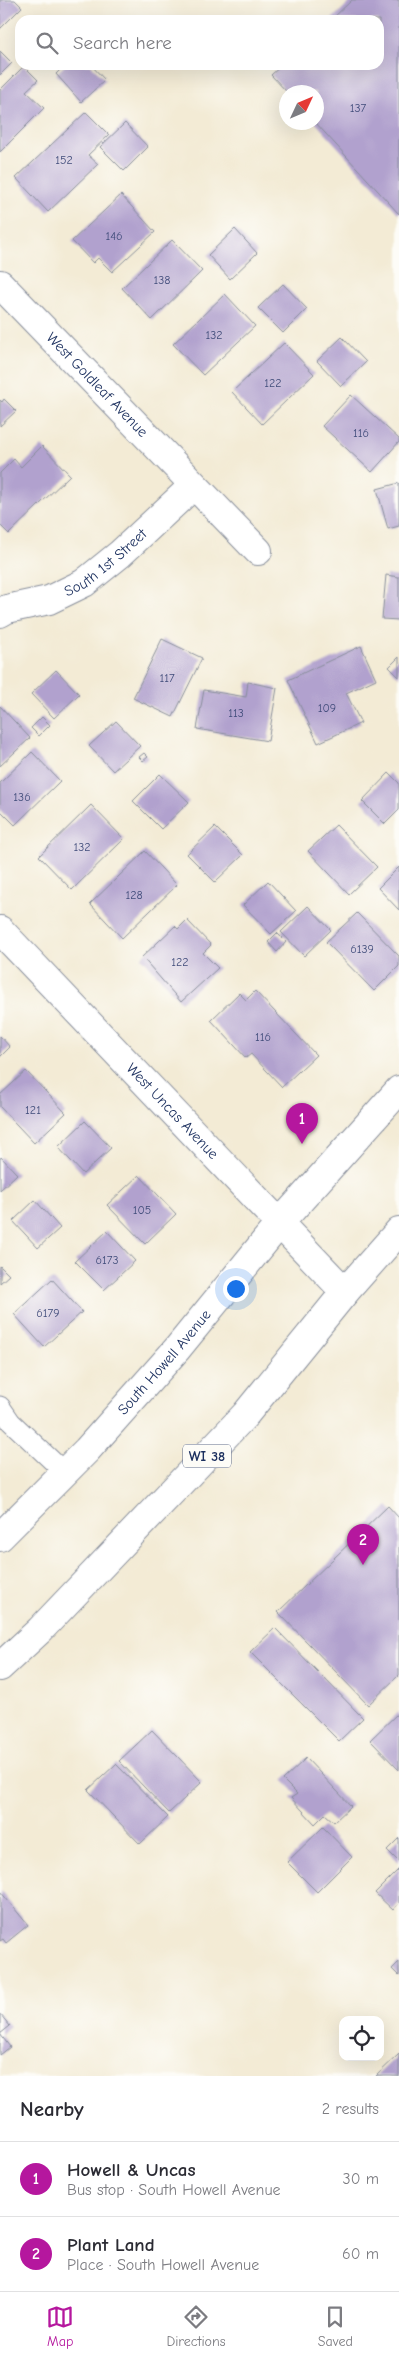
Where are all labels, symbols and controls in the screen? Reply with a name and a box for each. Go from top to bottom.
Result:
search box [15,15,384,70]
icon: search [33,29,61,57]
text: Search here [73,32,172,54]
north arrow [279,85,324,130]
house number: 137 [350,101,367,115]
house number: 152 [55,153,73,167]
house number: 146 [105,229,123,243]
house number: 138 [153,273,171,287]
house number: 132 [205,328,223,342]
street label: West Goldleaf Avenue [43,329,152,441]
house number: 122 [264,376,282,390]
house number: 116 [353,426,369,440]
street label: South 1st Street [61,524,151,600]
house number: 117 [159,671,175,685]
house number: 109 [318,701,336,715]
house number: 113 [228,706,244,720]
house number: 136 [13,790,31,804]
house number: 132 [73,840,91,854]
house number: 128 [125,888,143,902]
house number: 6139 [350,942,374,956]
house number: 122 [171,955,189,969]
house number: 116 [255,1030,271,1044]
street label: West Uncas Avenue [123,1059,223,1163]
house number: 121 [25,1103,41,1117]
pin: 1 [286,1103,318,1144]
house number: 105 [133,1203,151,1217]
house number: 6173 [95,1253,119,1267]
your location [223,1276,249,1302]
street label: South Howell Avenue [114,1305,215,1418]
house number: 6179 [36,1306,60,1320]
road number: WI 38 [183,1444,231,1468]
pin: 2 [347,1524,379,1565]
map controls [339,2016,384,2061]
button: locate [339,2016,384,2061]
text: Nearby [20,2097,84,2121]
text: 2 results [322,2100,379,2118]
text: Howell & Uncas [67,2159,196,2181]
text: 1 [33,2170,39,2188]
text: 30 m [343,2170,379,2188]
text: Bus stop · South Howell Avenue [67,2181,281,2199]
text: Plant Land [67,2234,155,2256]
text: 2 [32,2245,40,2263]
text: 60 m [342,2245,379,2263]
text: Place · South Howell Avenue [67,2256,259,2274]
tab: Map [46,2303,74,2350]
tab: Directions [166,2303,226,2350]
tab: Saved [318,2303,353,2350]

